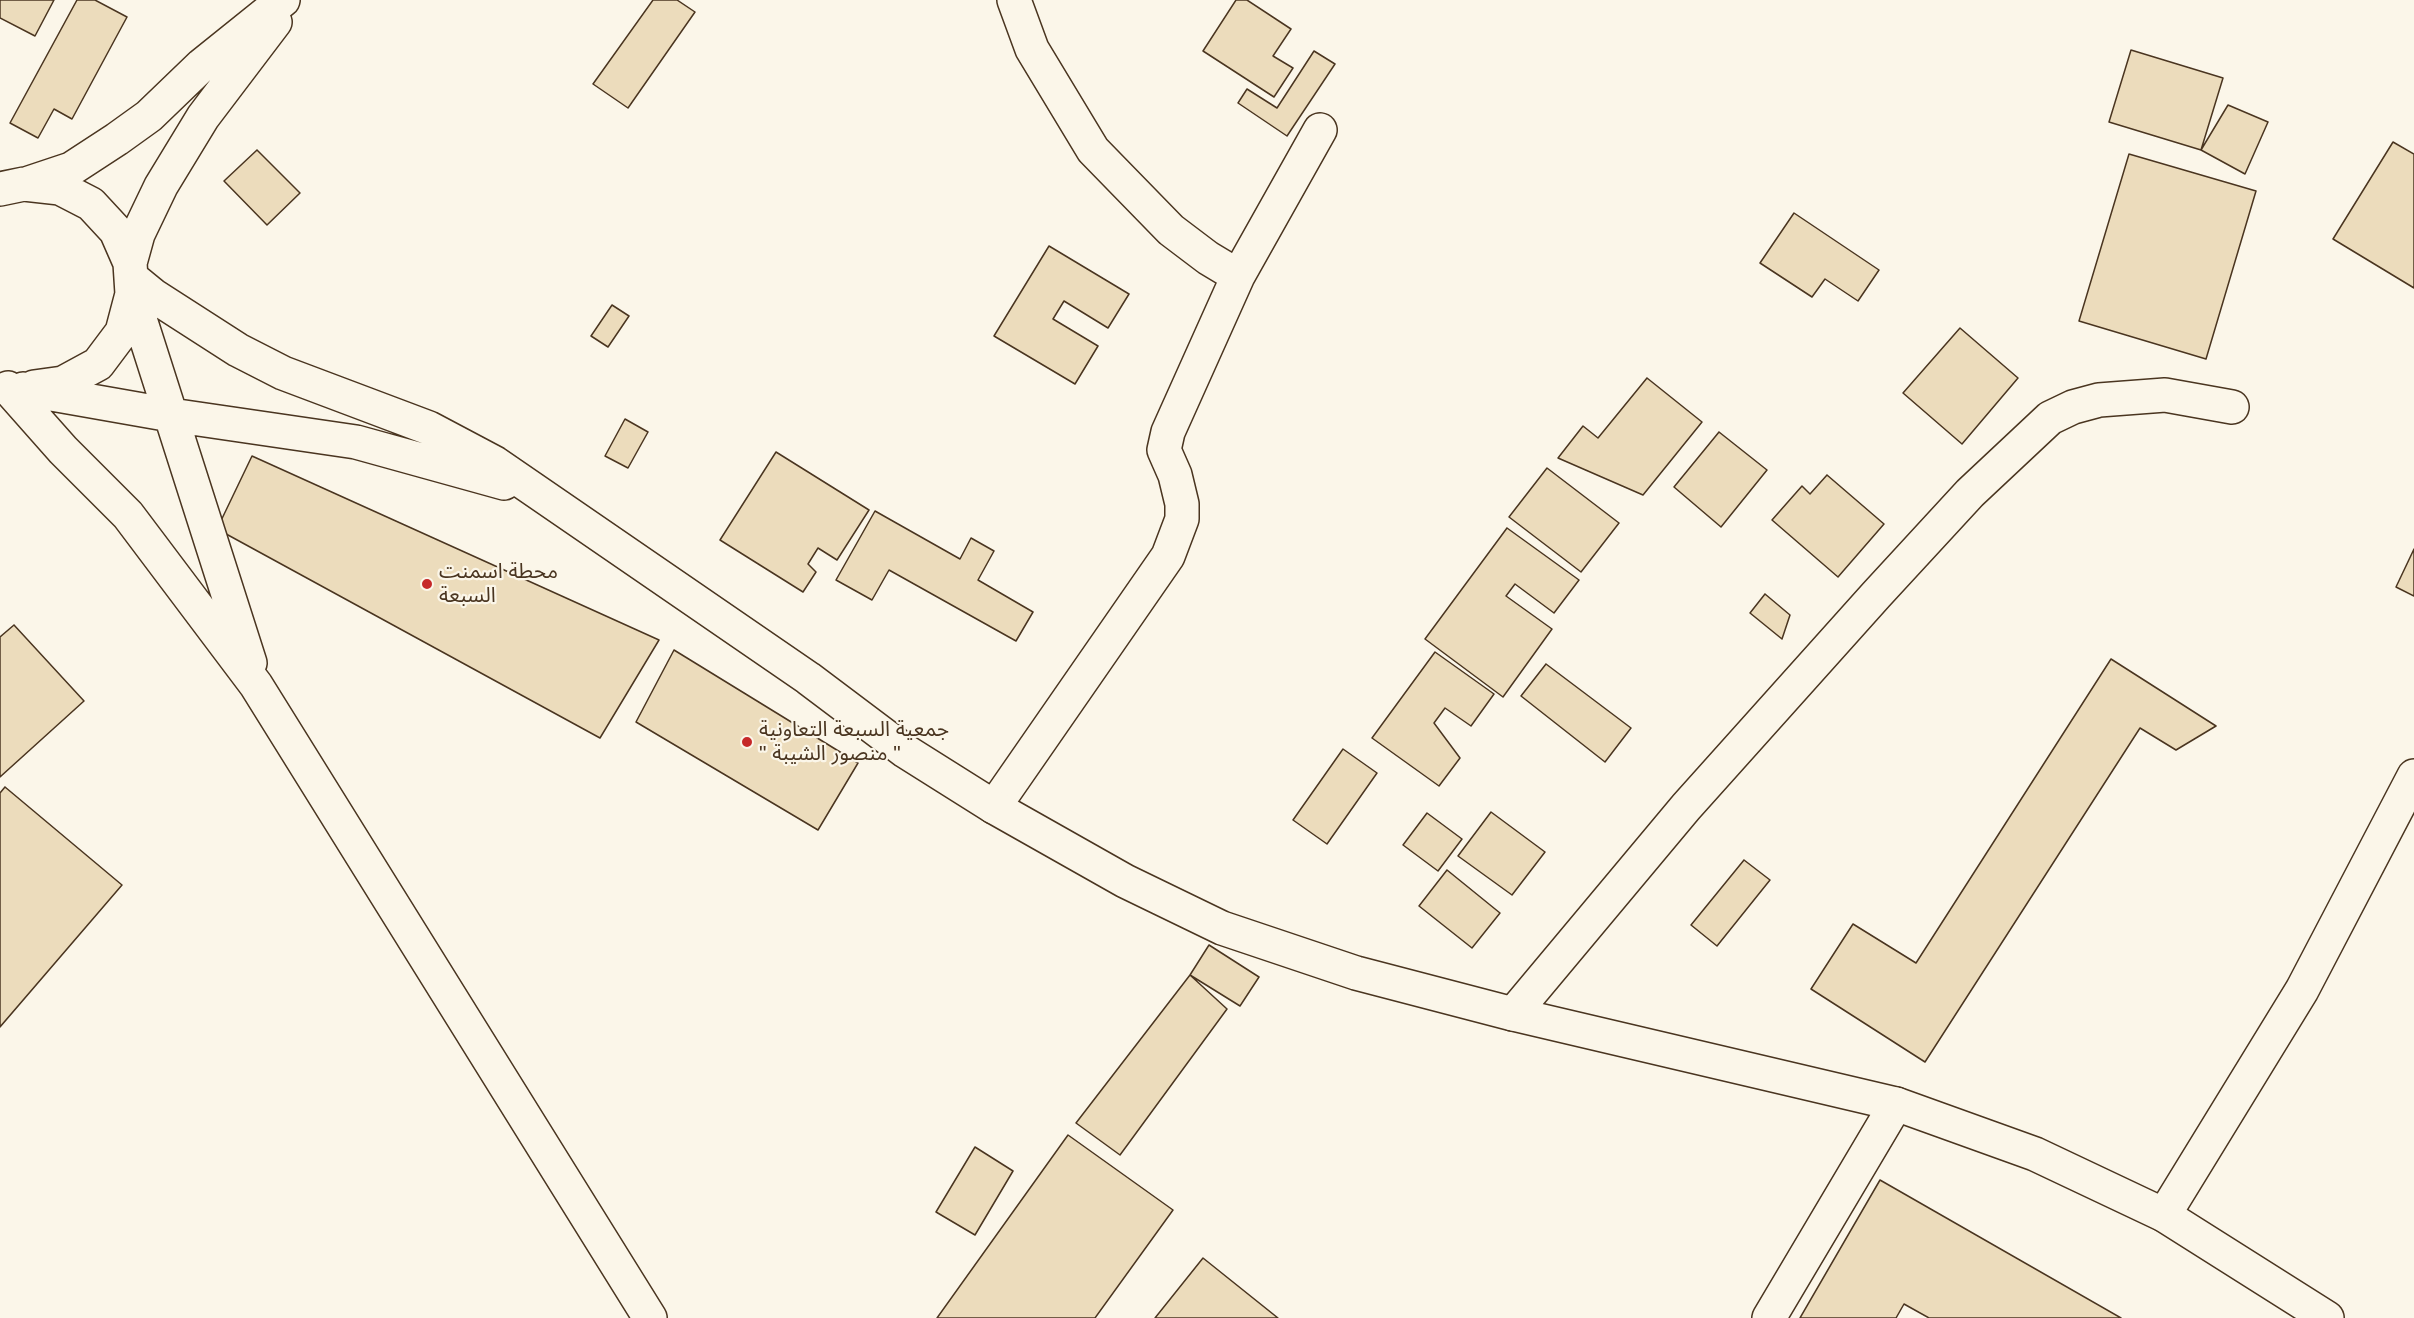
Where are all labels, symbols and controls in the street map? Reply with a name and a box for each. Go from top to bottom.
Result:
place label: محطة اسمنت السبعة [439,559,558,609]
marker: محطة اسمنت السبعة [420,577,434,591]
place label: جمعية السبعة التعاونية " منصور الشيبة " [759,717,949,767]
marker: جمعية السبعة التعاونية " منصور الشيبة " [740,735,754,749]

